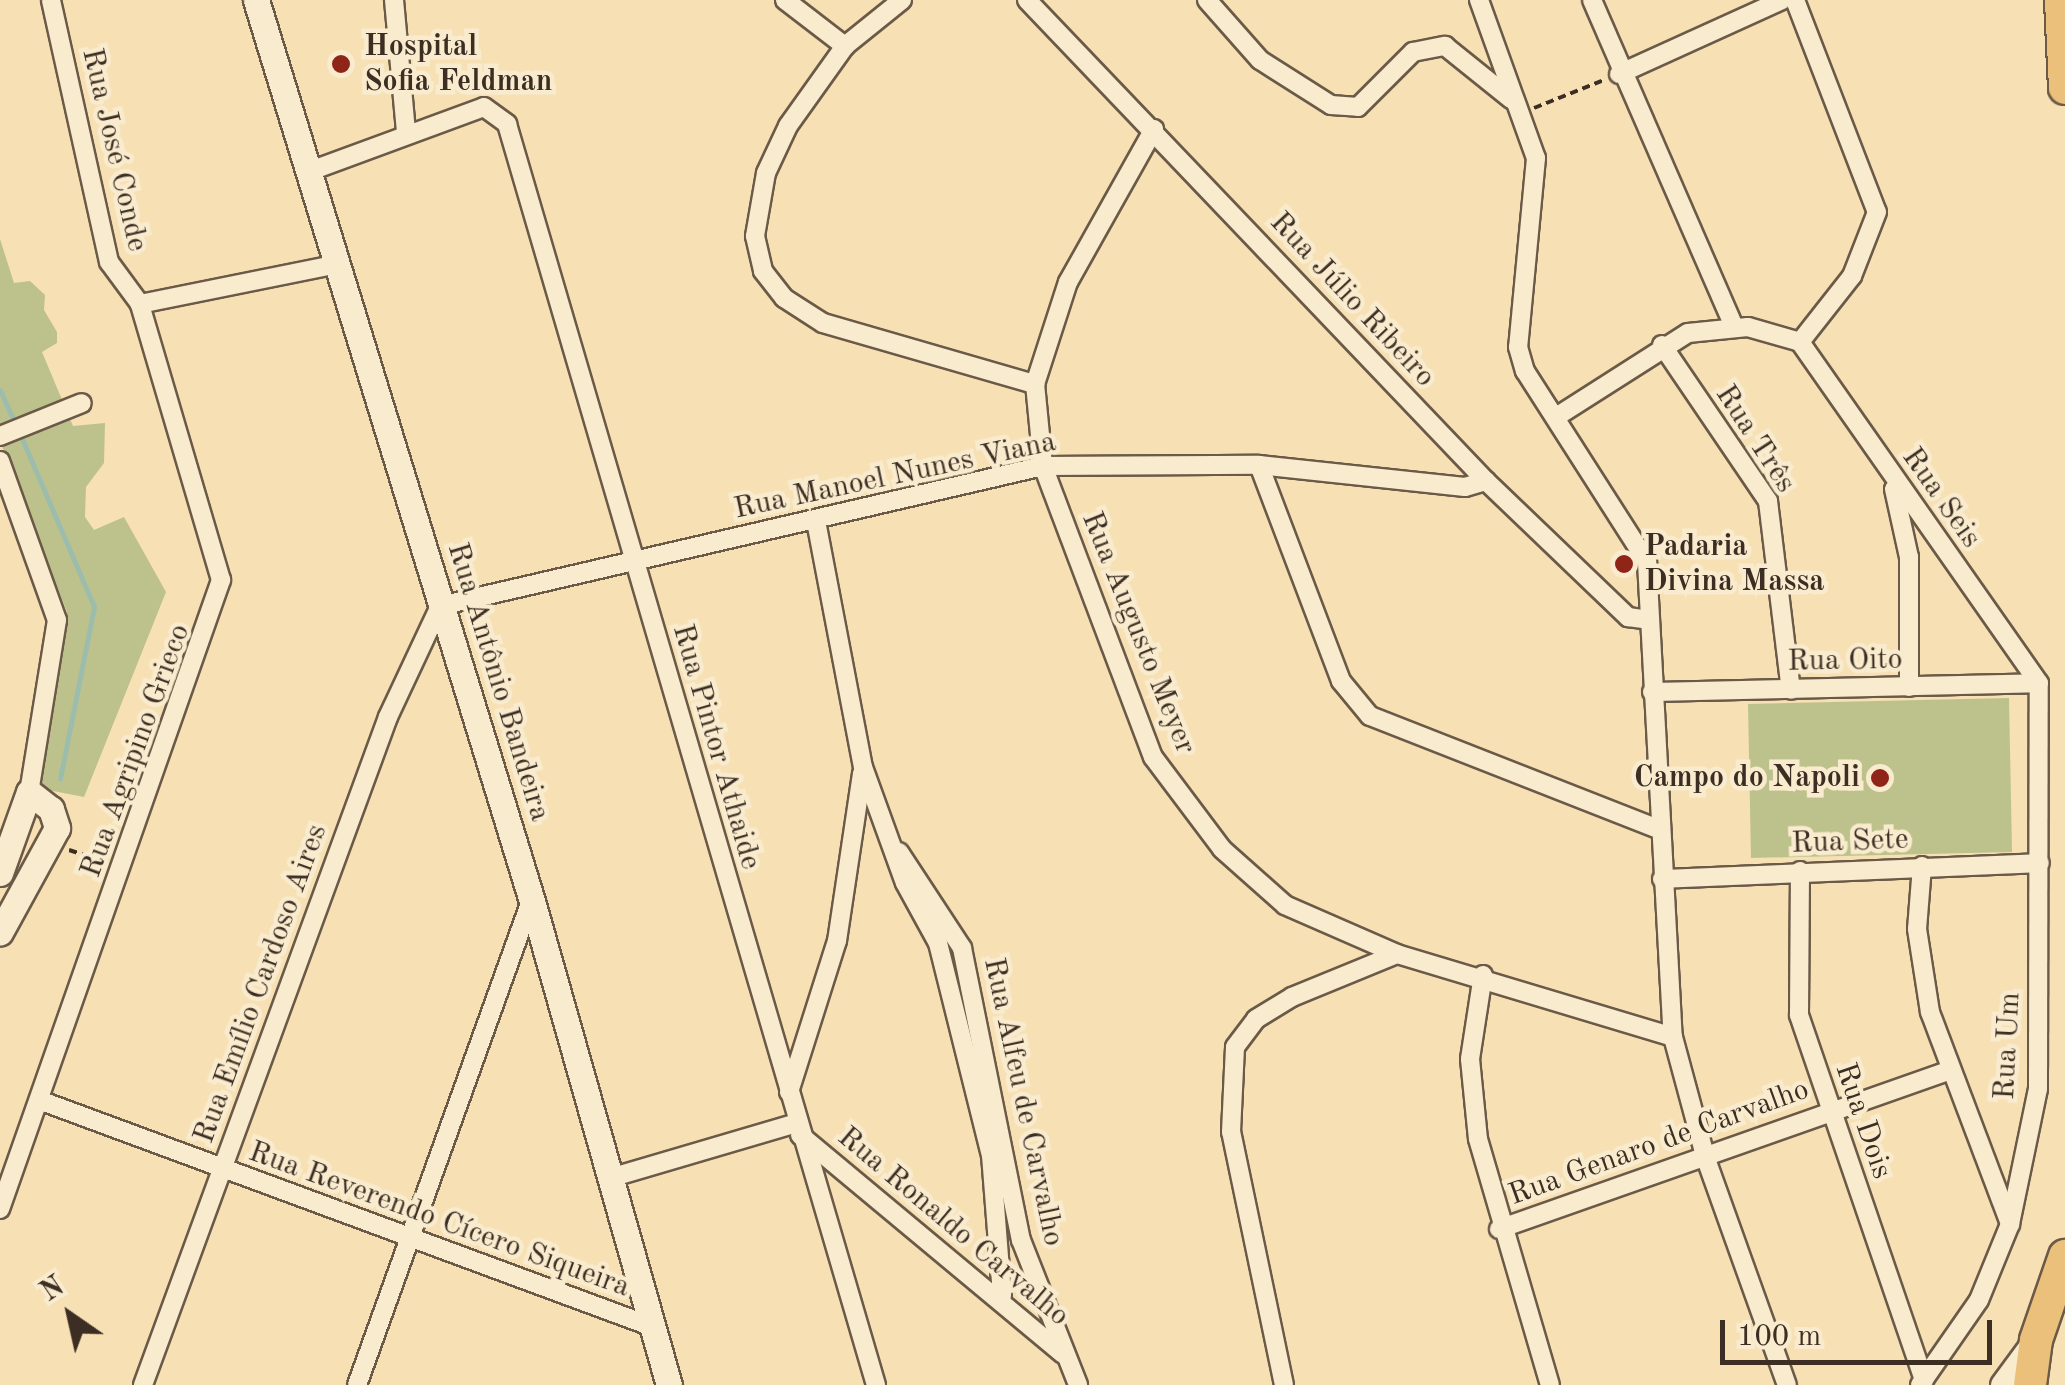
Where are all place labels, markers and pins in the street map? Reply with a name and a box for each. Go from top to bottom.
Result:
place label: Hospital Sofia Feldman [364,29,552,100]
marker: Hospital Sofia Feldman [328,51,354,77]
place label: Padaria Divina Massa [1644,529,1825,600]
marker: Padaria Divina Massa [1613,553,1635,575]
place label: Campo do Napoli [1634,760,1860,796]
marker: Campo do Napoli [1869,767,1891,789]

